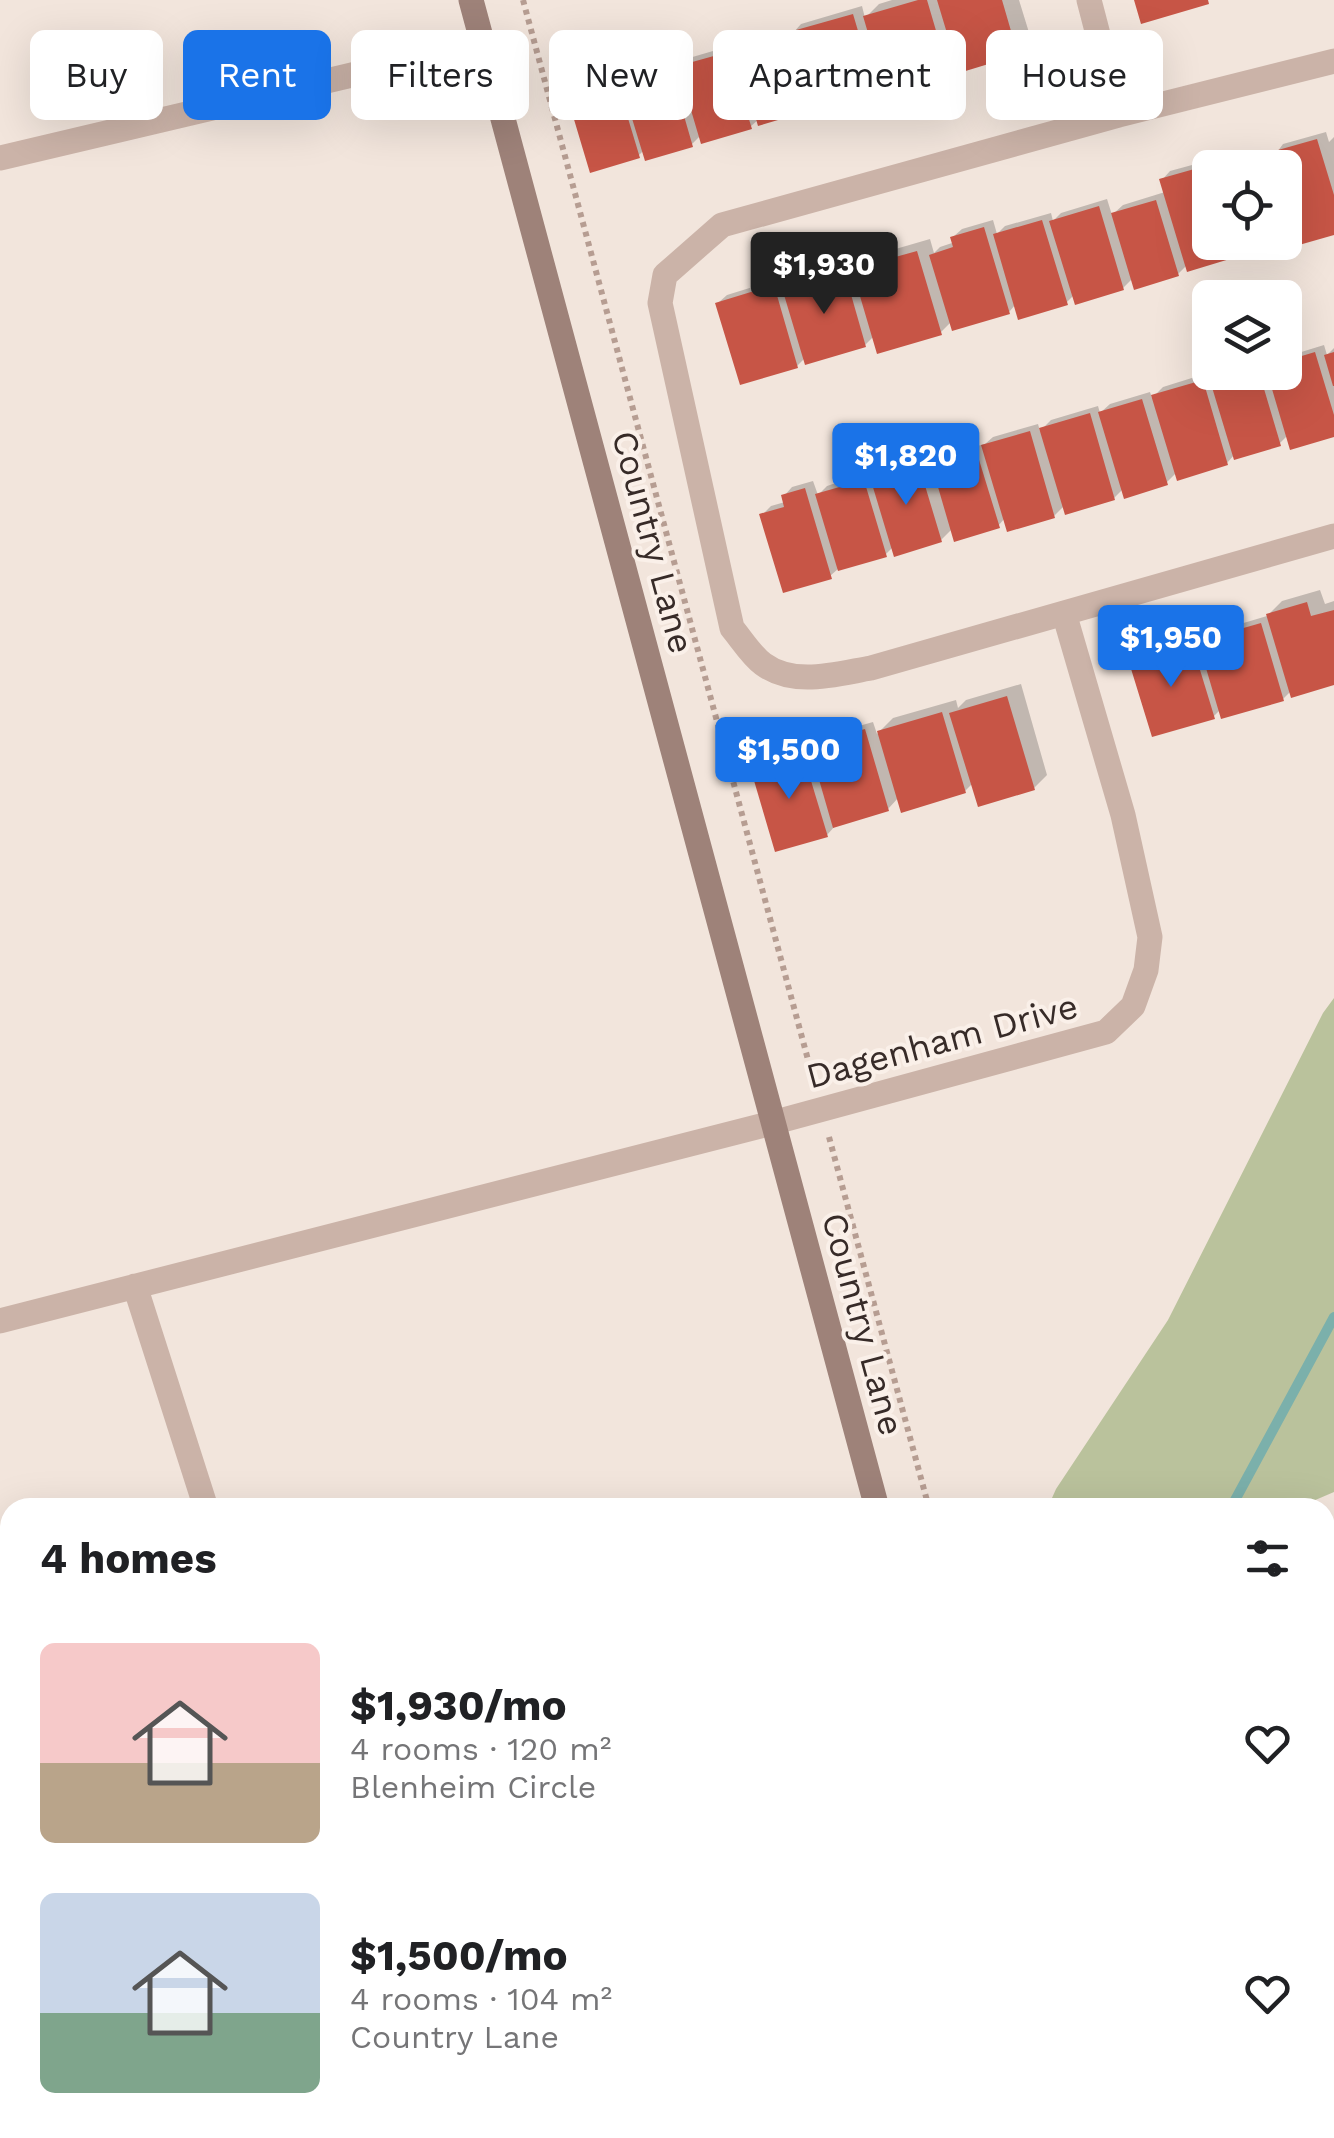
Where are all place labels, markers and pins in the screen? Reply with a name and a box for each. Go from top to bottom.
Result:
pin: $1,930 [743,232,905,317]
pin: $1,820 [825,423,987,508]
pin: $1,950 [1090,605,1252,690]
pin: $1,500 [708,717,870,802]

